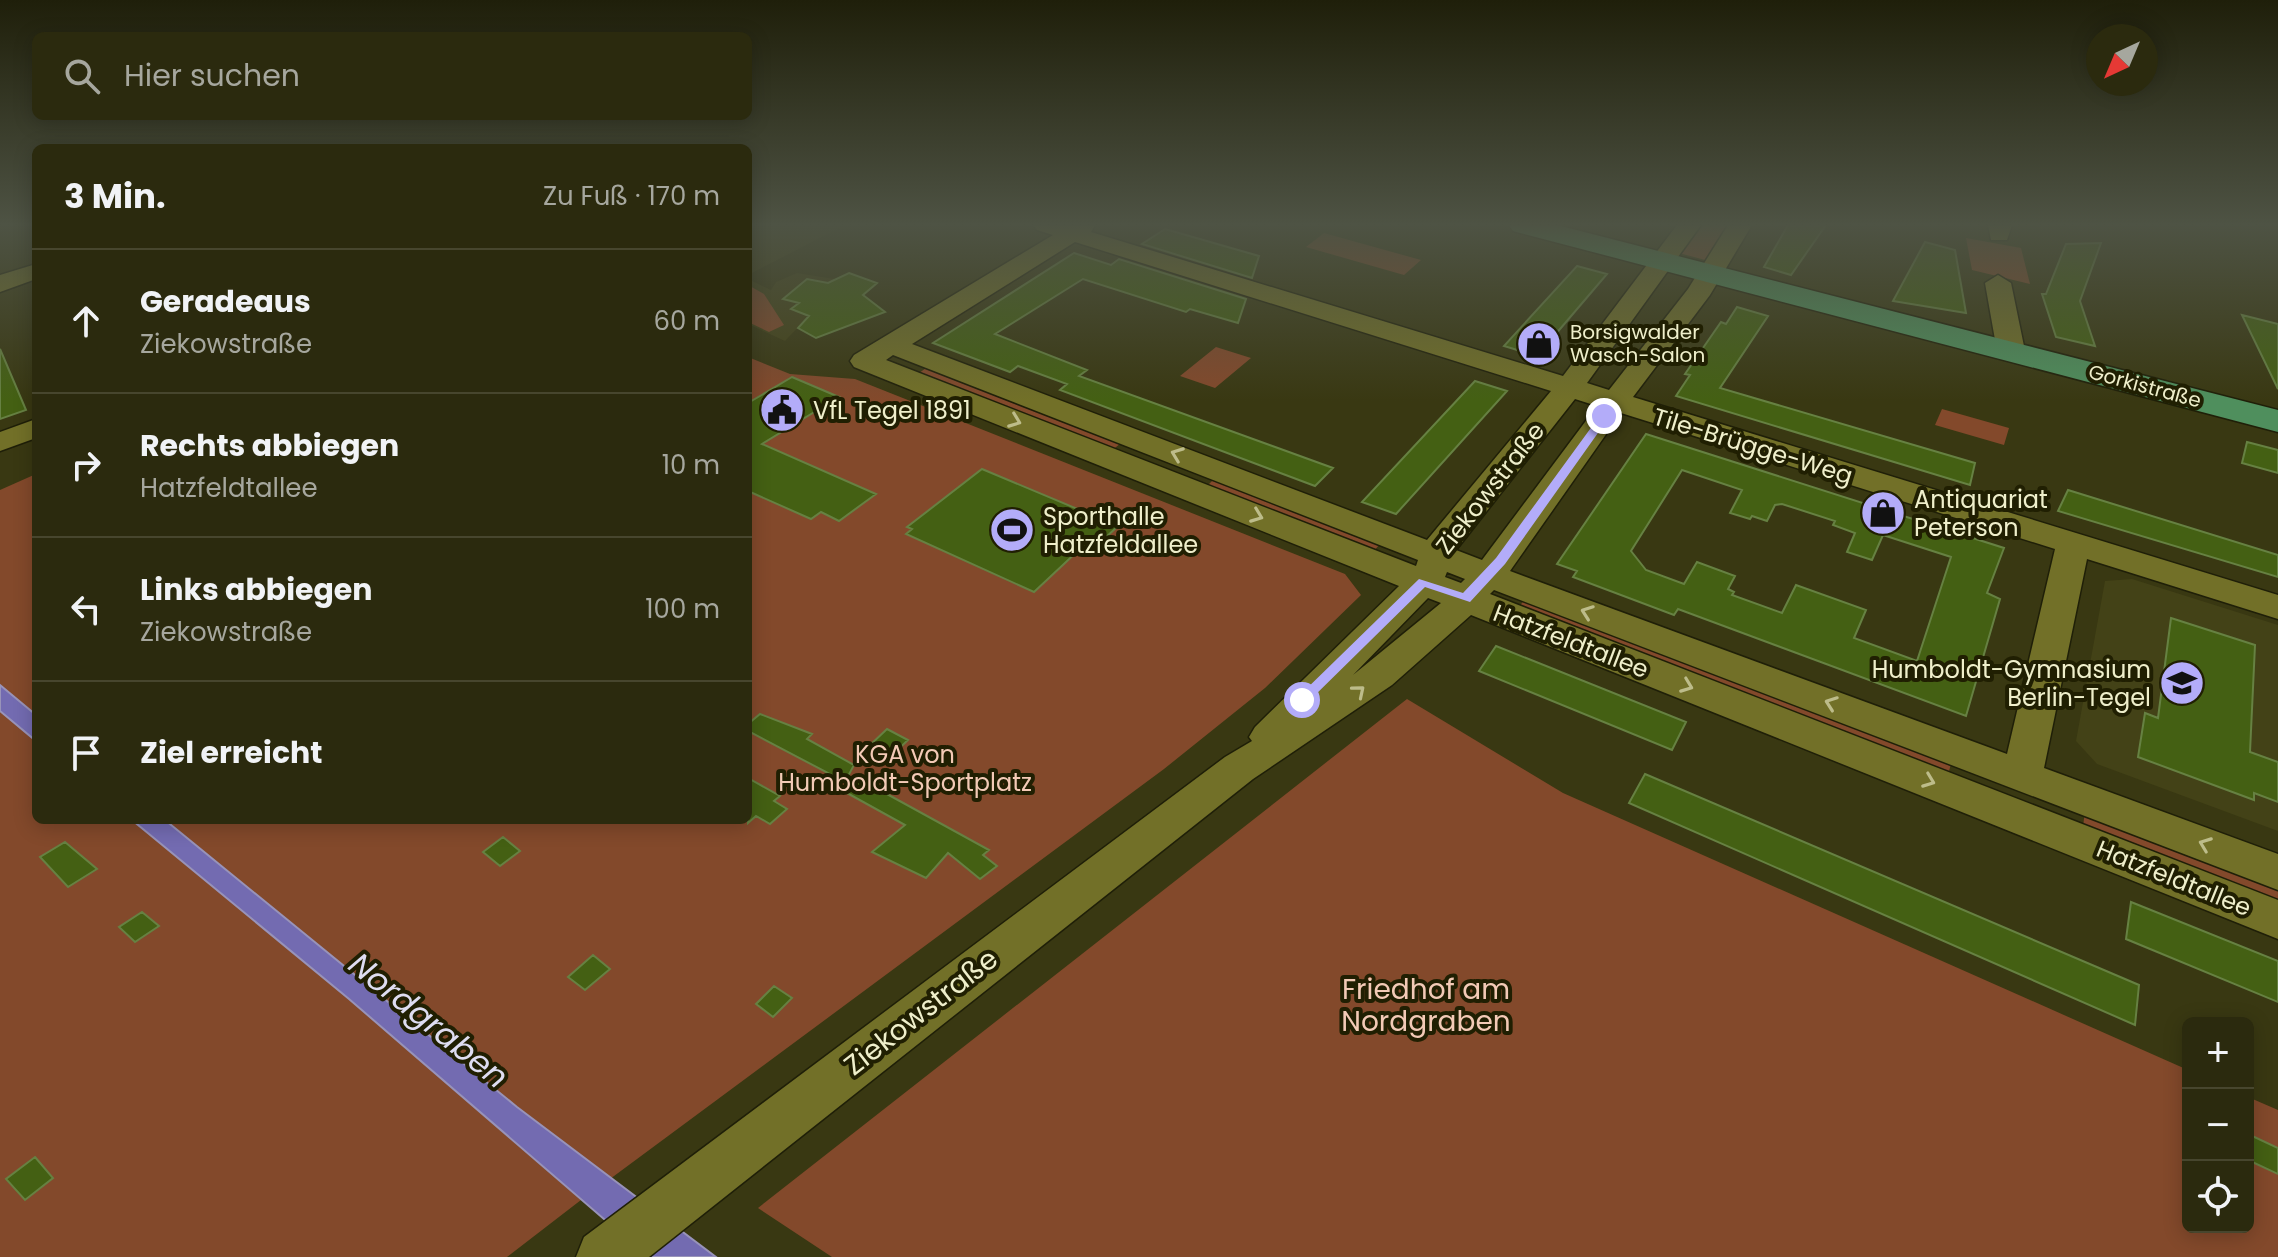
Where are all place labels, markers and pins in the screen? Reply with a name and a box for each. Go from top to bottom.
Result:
place label: Borsigwalder Wasch-Salon [1570,318,1705,369]
shop icon: Borsigwalder Wasch-Salon [1515,320,1563,368]
public building icon: VfL Tegel 1891 [758,386,806,434]
place label: VfL Tegel 1891 [813,394,971,427]
place label: Antiquariat Peterson [1914,483,2048,544]
shop icon: Antiquariat Peterson [1859,489,1907,537]
place label: Sporthalle Hatzfeldallee [1043,500,1198,561]
sports icon: Sporthalle Hatzfeldallee [988,506,1036,554]
place label: Humboldt-Gymnasium Berlin-Tegel [1872,653,2151,714]
school or university icon: Humboldt-Gymnasium Berlin-Tegel [2158,659,2206,707]

